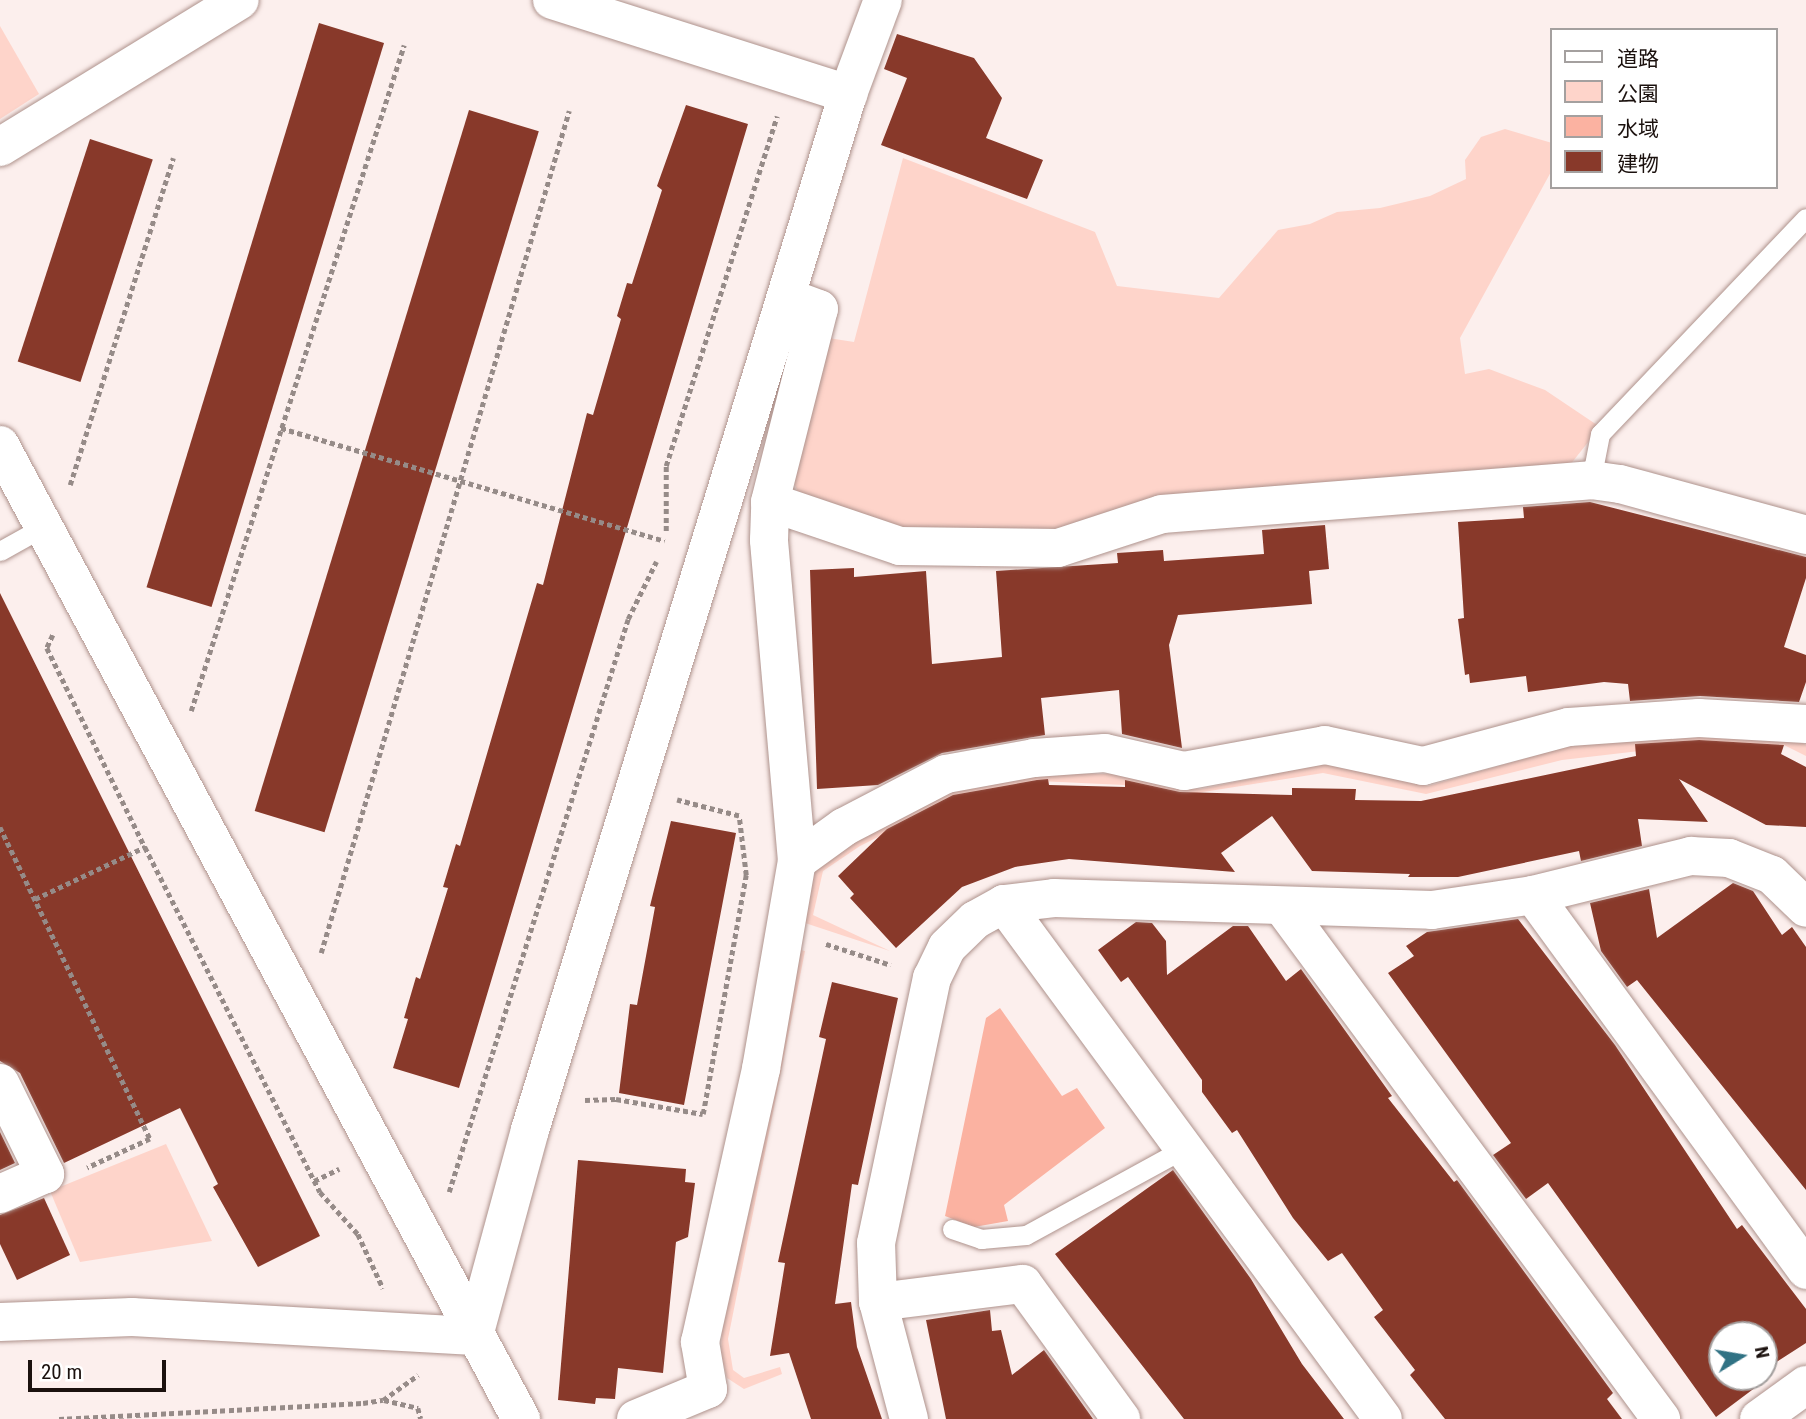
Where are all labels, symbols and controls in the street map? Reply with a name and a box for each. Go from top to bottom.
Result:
legend [1550,28,1778,189]
text: 道路 [1617,47,1659,71]
text: 公園 [1617,82,1659,106]
text: 水域 [1617,117,1659,141]
text: 建物 [1617,152,1659,176]
north arrow [1708,1321,1778,1391]
text: N [1750,1344,1775,1360]
scale bar [32,1346,170,1390]
text: 20 m [41,1360,82,1384]

